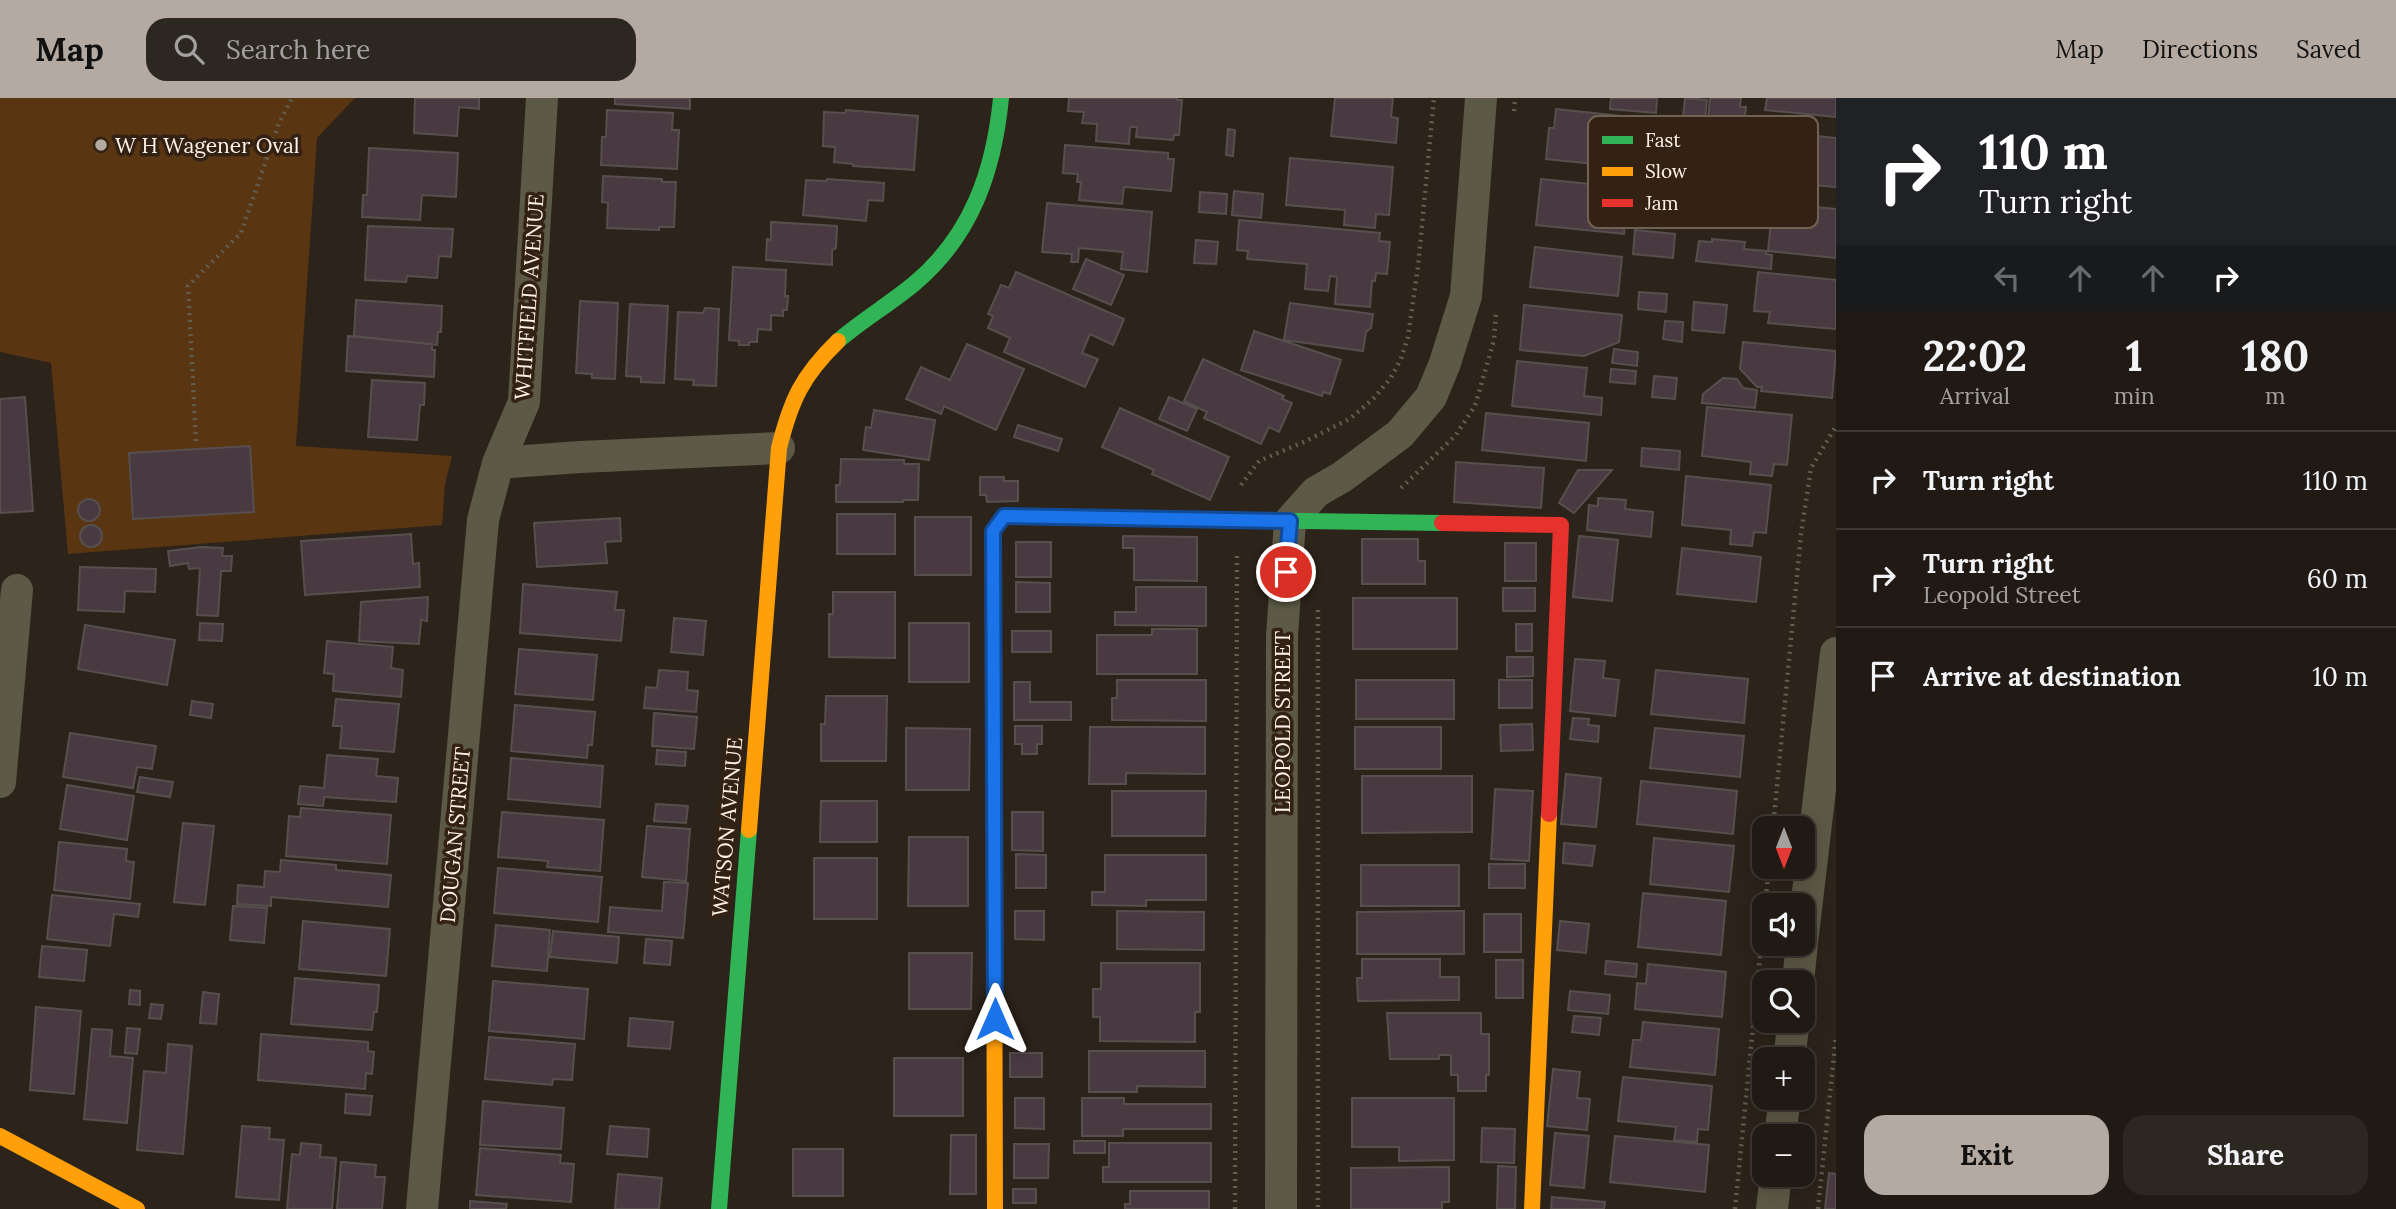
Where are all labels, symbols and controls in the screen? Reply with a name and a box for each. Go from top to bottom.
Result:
search box [146,18,636,81]
text: Map [35,28,104,70]
icon: search [170,30,208,68]
text: Search here [226,33,370,66]
text: Map [2055,34,2104,65]
text: Directions [2142,34,2258,65]
text: Saved [2296,34,2361,65]
legend [1588,116,1818,228]
text: 110 m [1979,120,2108,182]
icon: right [1864,126,1955,217]
text: Fast [1645,128,1681,152]
place label: W H Wagener Oval [115,132,299,159]
marker: W H Wagener Oval [93,137,109,153]
text: Slow [1645,159,1688,183]
text: Turn right [1979,181,2132,222]
text: Jam [1644,191,1679,215]
street label: WHITFIELD AVENUE [508,193,550,401]
icon: left [1988,259,2026,297]
icon: ahead [2061,259,2099,297]
icon: ahead [2134,259,2172,297]
icon: right [2207,259,2245,297]
text: 22:02 [1923,329,2027,383]
text: 1 [2126,329,2143,383]
text: 180 [2241,329,2309,383]
text: Arrival [1940,381,2010,410]
text: min [2114,381,2155,410]
text: m [2265,381,2286,410]
icon: right [1864,461,1902,499]
text: Turn right [1923,464,2054,497]
text: 110 m [2303,464,2368,497]
pin [1256,542,1316,602]
text: Turn right [1923,547,2054,580]
icon: arrive [1267,553,1305,591]
icon: right [1864,559,1902,597]
text: 60 m [2307,562,2368,595]
text: Leopold Street [1923,580,2081,609]
street label: LEOPOLD STREET [1269,631,1296,813]
icon: arrive [1864,657,1902,695]
text: Arrive at destination [1923,660,2181,693]
text: 10 m [2312,660,2368,693]
street label: WATSON AVENUE [706,736,748,918]
street label: DOUGAN STREET [434,746,476,924]
north arrow [1752,816,1815,878]
map controls [1752,816,1815,1187]
button: sound [1752,893,1815,956]
button: search [1752,970,1815,1033]
position arrow [958,982,1032,1056]
button: + [1752,1047,1815,1110]
button: Exit [1864,1115,2109,1195]
button: Share [2123,1115,2368,1195]
button: − [1752,1124,1815,1187]

